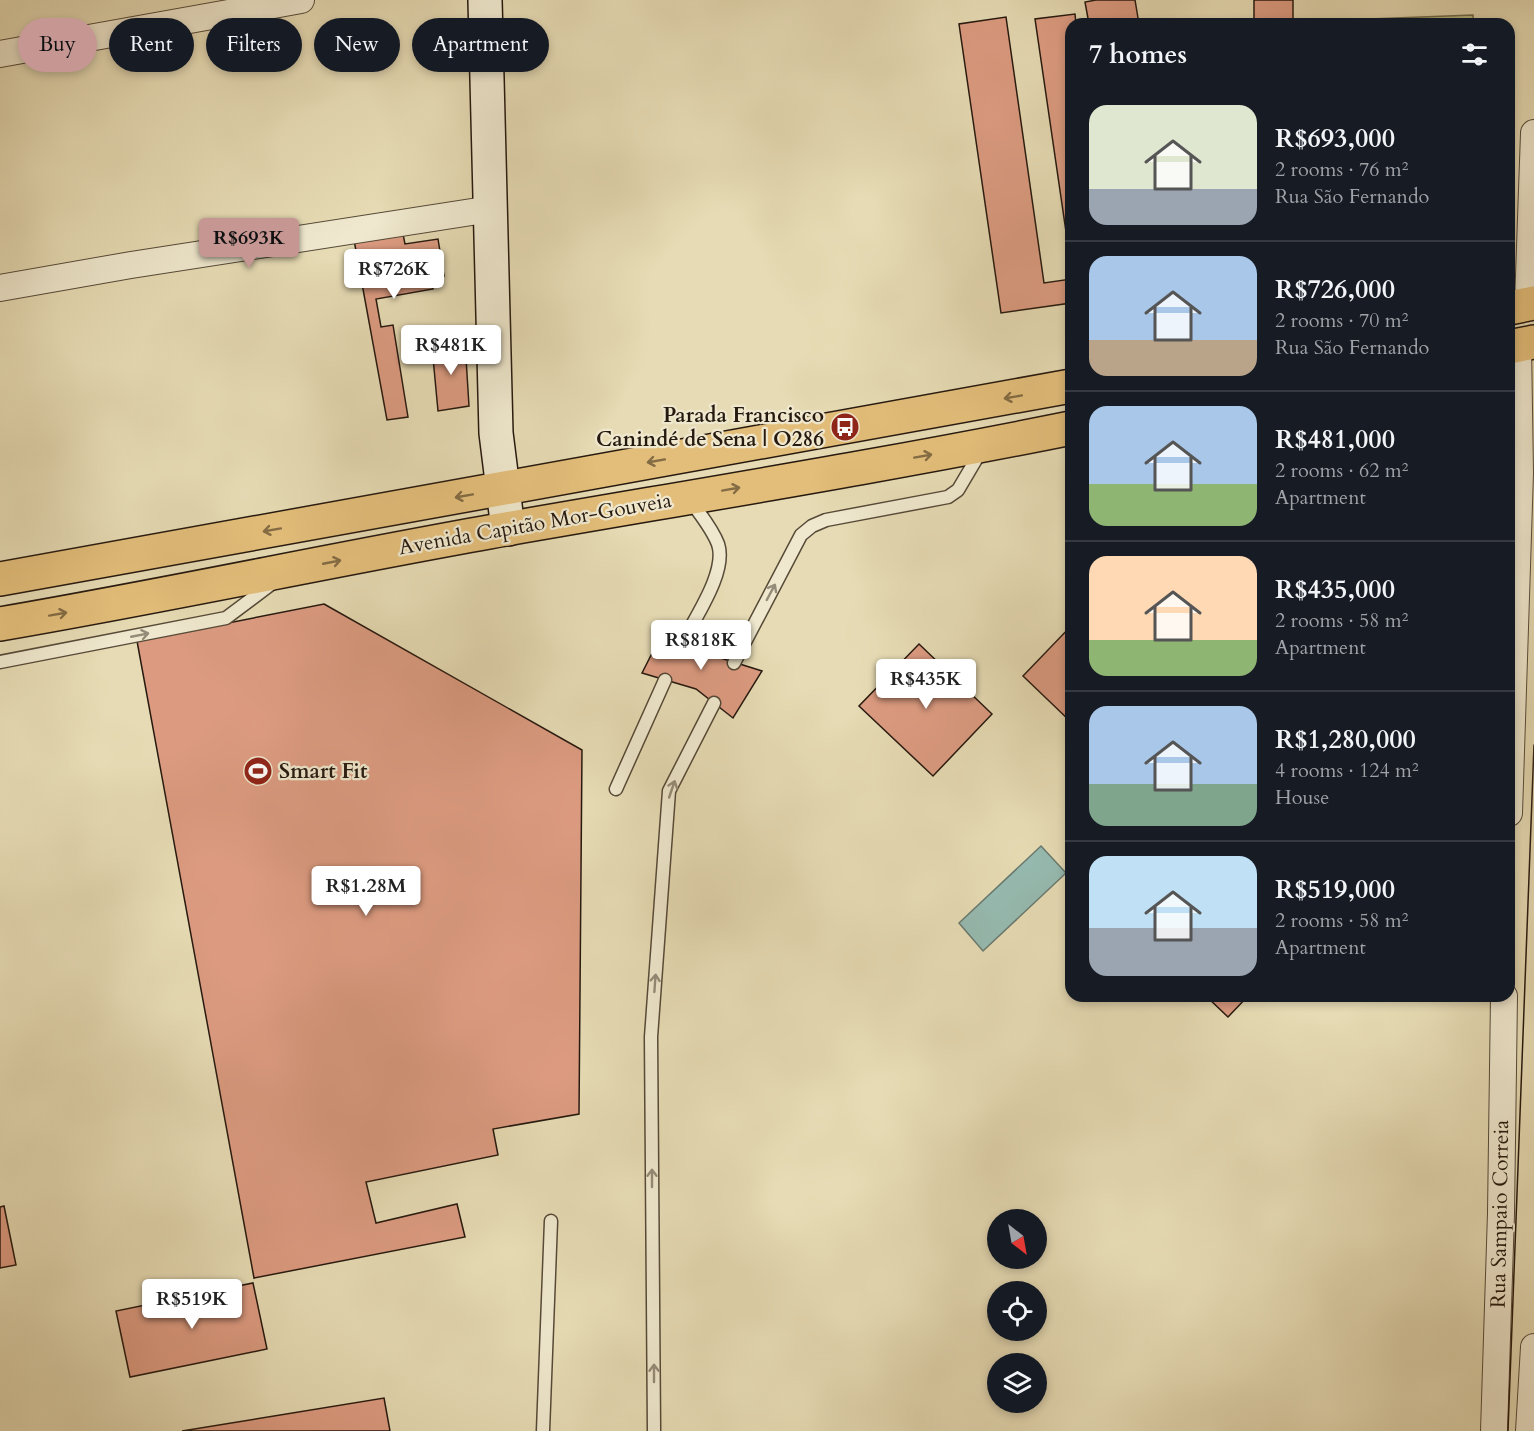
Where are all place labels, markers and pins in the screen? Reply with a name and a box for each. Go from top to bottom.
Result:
pin: R$693K [200,218,298,269]
pin: R$726K [345,249,443,300]
pin: R$481K [402,325,500,376]
place label: Parada Francisco Canindé de Sena | O286 [596,401,824,454]
bus stop icon: Parada Francisco Canindé de Sena | O286 [829,411,861,443]
pin: R$818K [652,620,750,671]
pin: R$435K [877,659,975,710]
sports icon: Smart Fit [242,755,274,787]
place label: Smart Fit [279,757,368,786]
pin: R$1.28M [311,866,421,917]
pin: R$519K [143,1279,241,1330]

